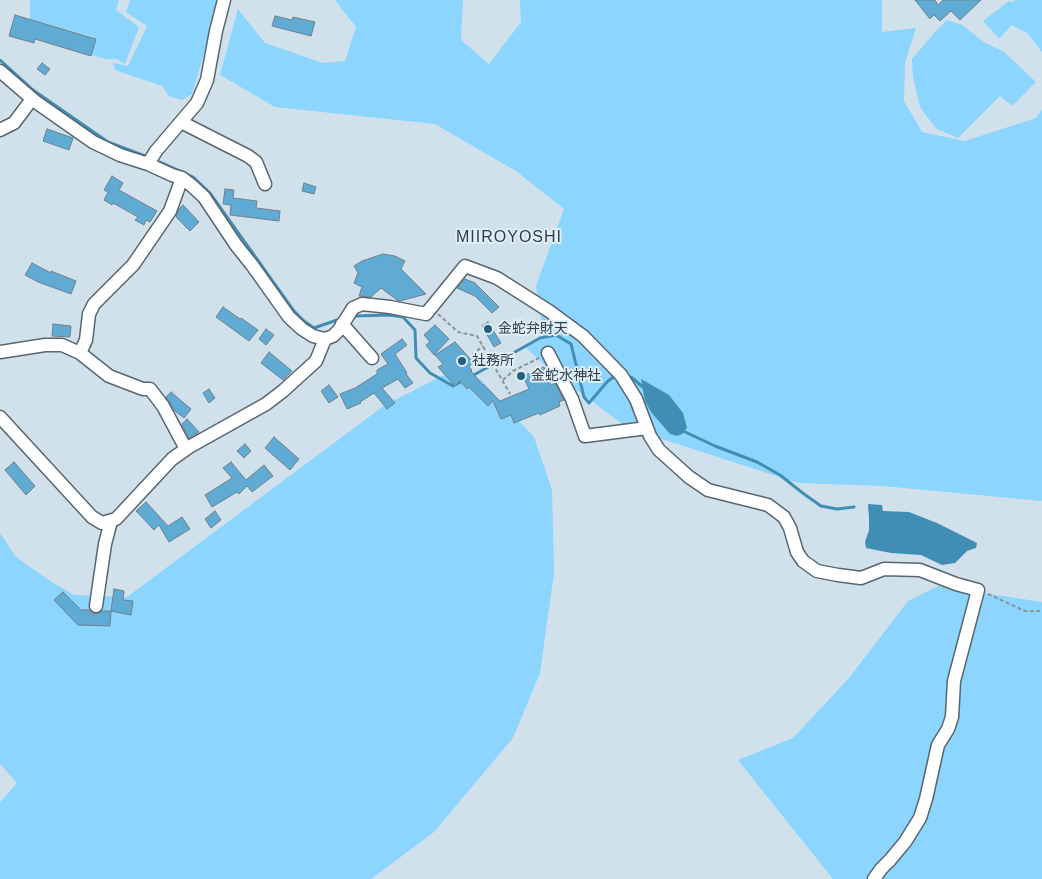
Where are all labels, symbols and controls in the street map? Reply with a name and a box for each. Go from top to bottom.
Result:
district label: MIIROYOSHI [455,228,563,248]
place label: 金蛇弁財天 [498,321,568,337]
marker: 金蛇弁財天 [482,323,494,335]
place label: 社務所 [472,353,514,369]
marker: 社務所 [456,355,468,367]
place label: 金蛇水神社 [531,368,601,384]
marker: 金蛇水神社 [515,370,527,382]

